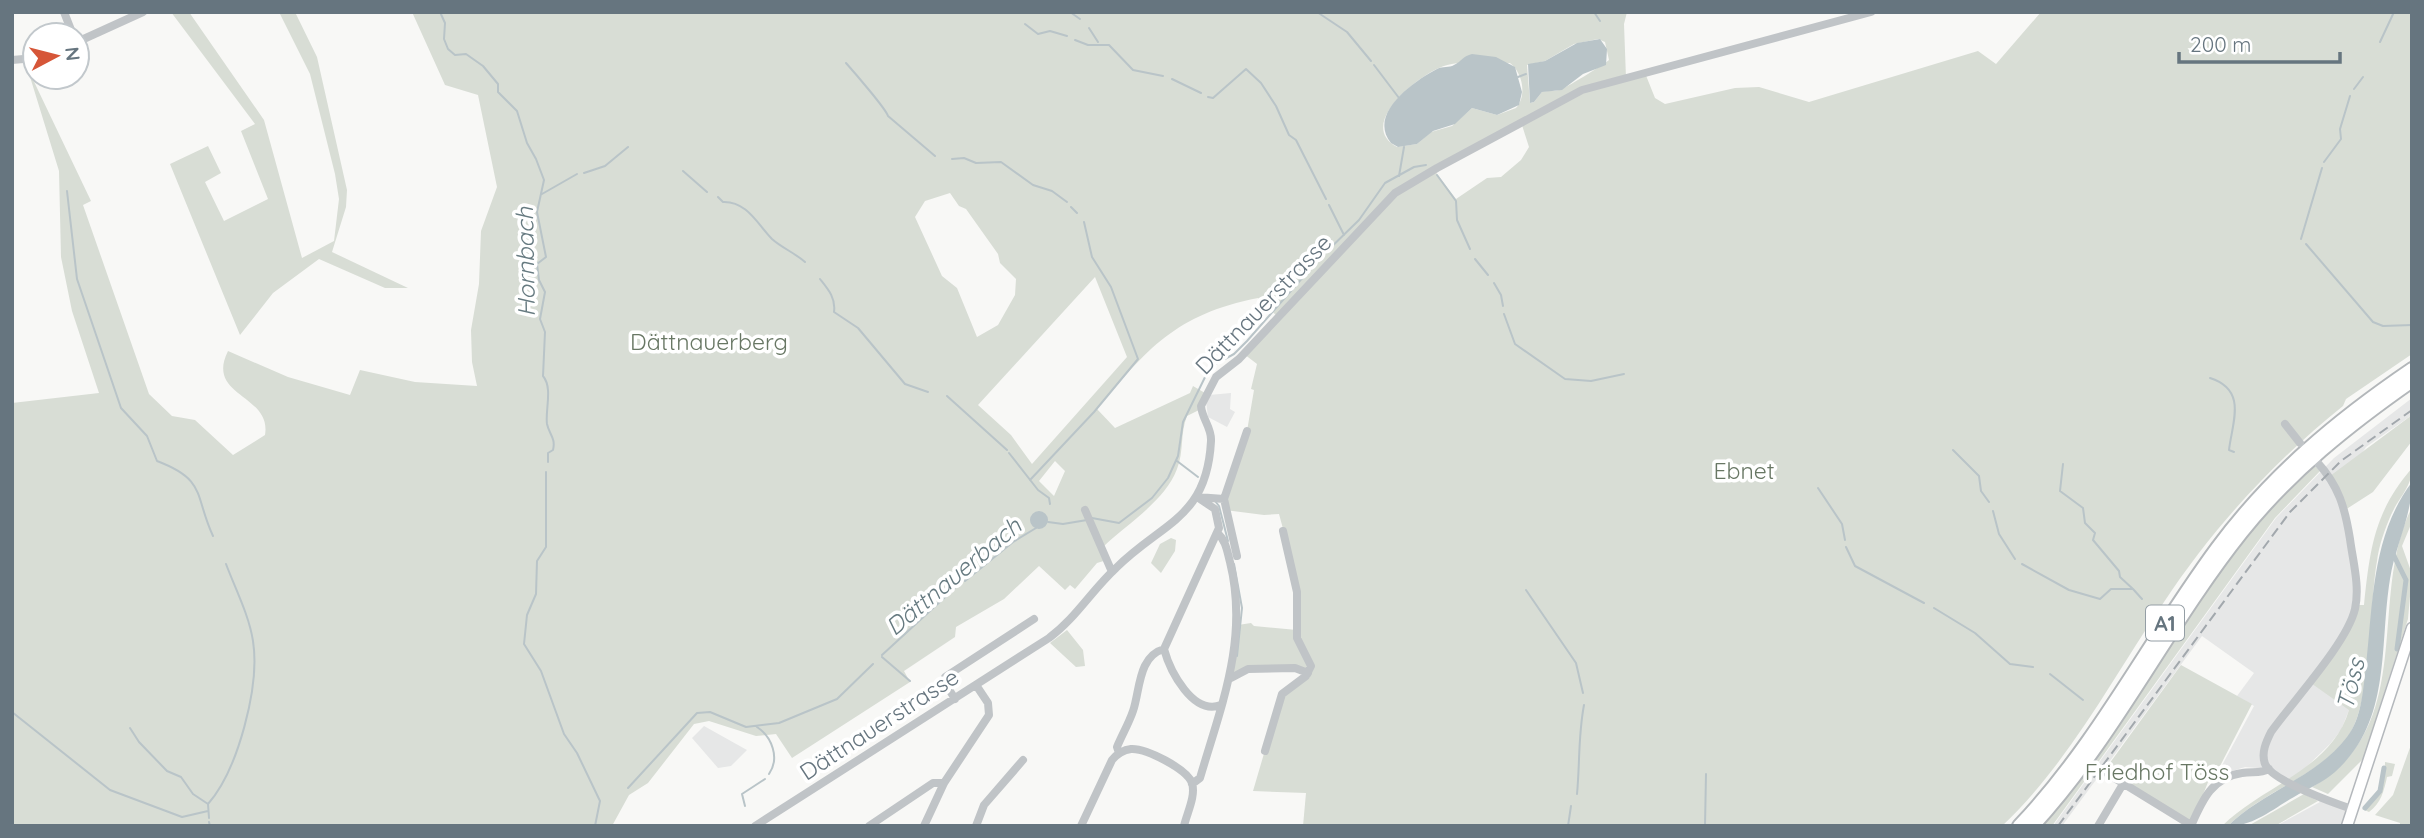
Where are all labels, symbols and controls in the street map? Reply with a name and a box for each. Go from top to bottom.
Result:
north arrow [21,21,91,91]
scale bar [2179,21,2340,65]
text: 200 m [2190,31,2252,57]
text: N [60,46,86,62]
water label: Hornbach [509,206,541,317]
street label: Dättnauerstrasse [1189,228,1337,380]
park label: Dättnauerberg [630,327,788,356]
park label: Ebnet [1713,456,1775,485]
water label: Dättnauerbach [879,510,1027,641]
road number: A1 [2146,606,2184,640]
water label: Töss [2329,654,2371,713]
street label: Dättnauerstrasse [794,662,964,786]
park label: Friedhof Töss [2085,757,2229,786]

